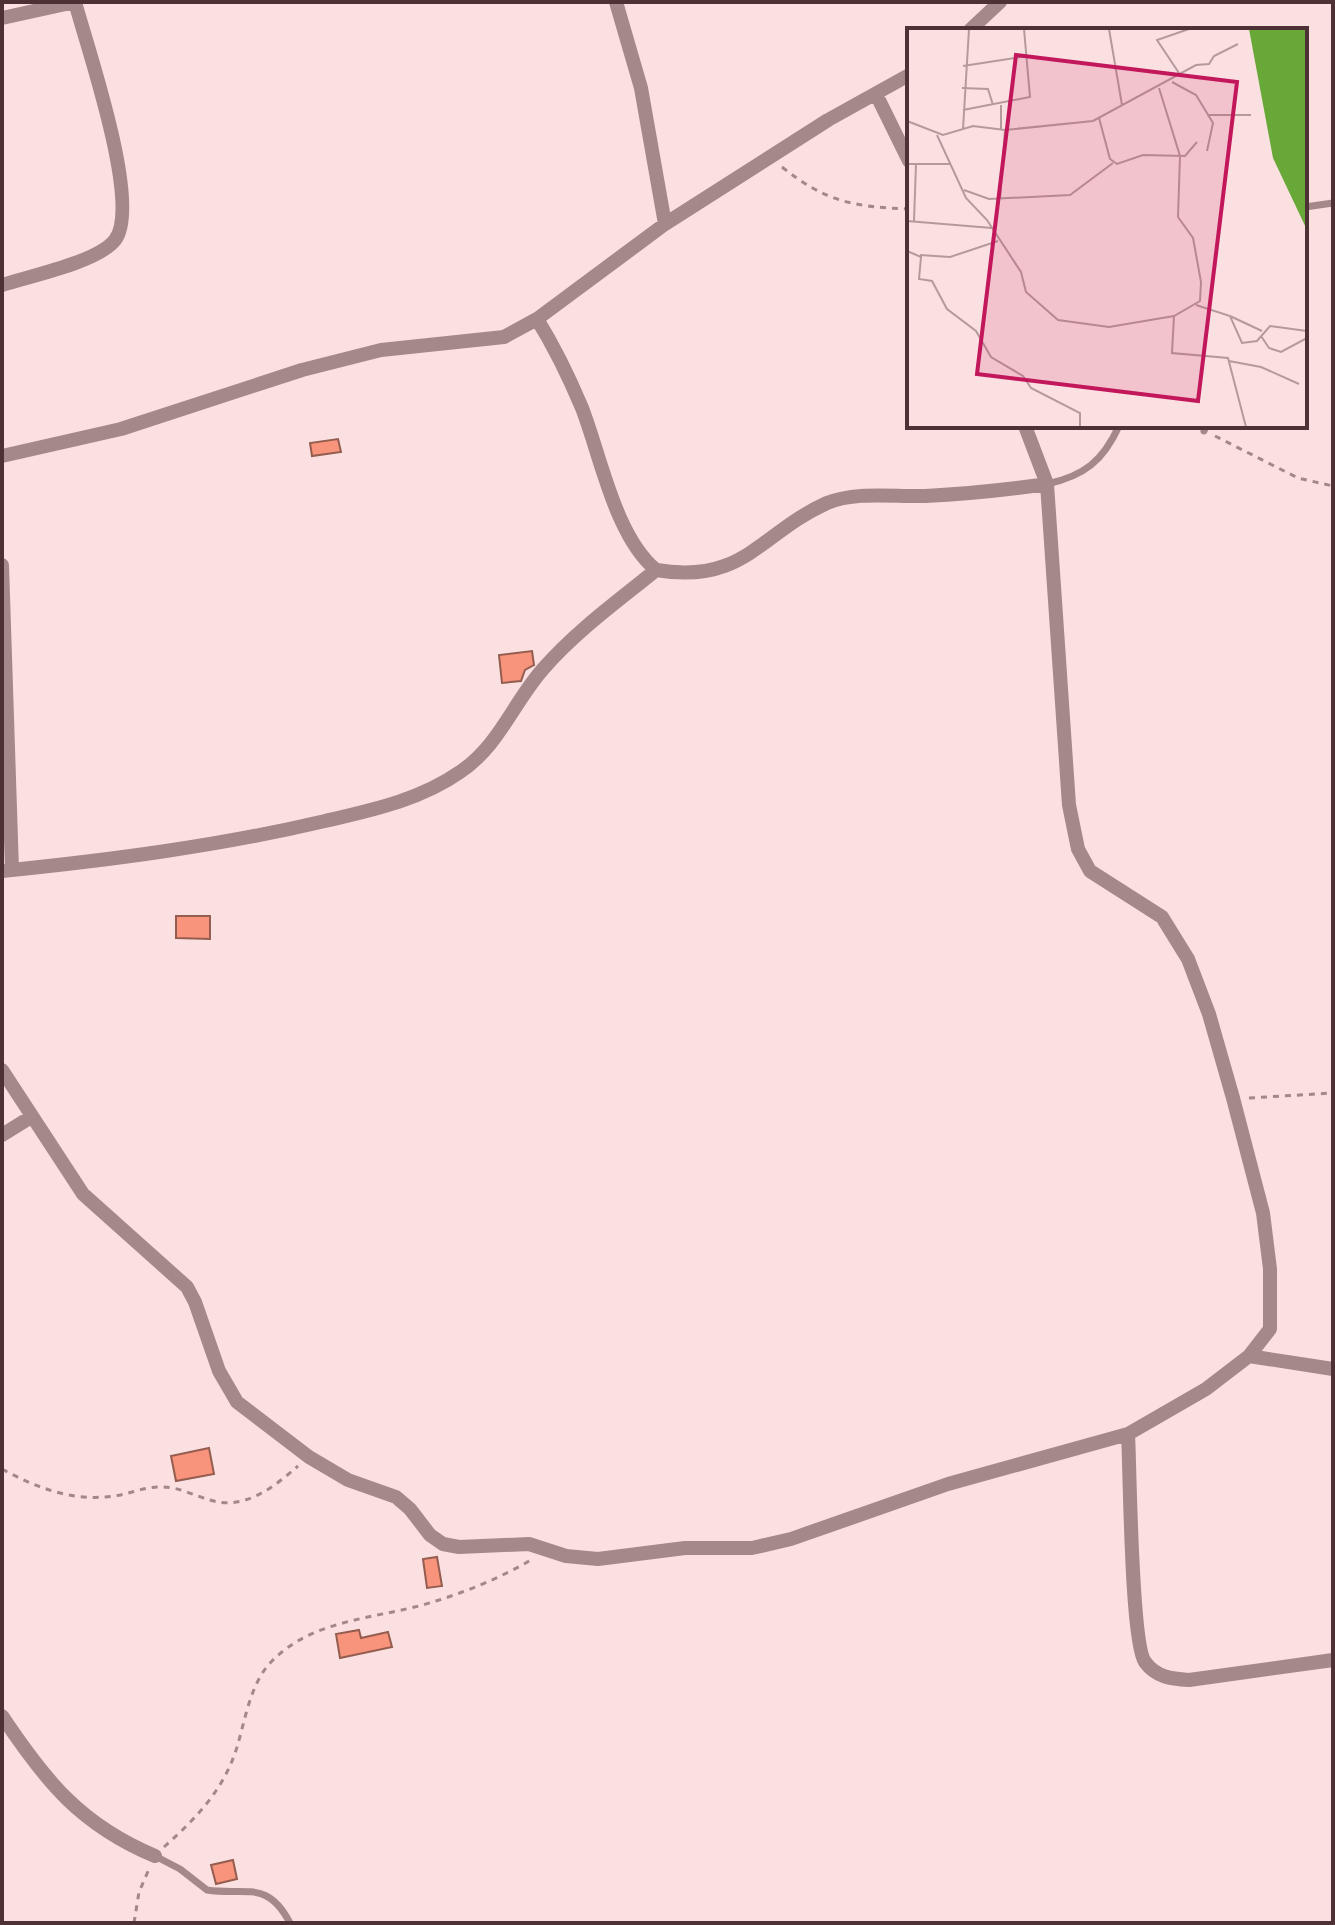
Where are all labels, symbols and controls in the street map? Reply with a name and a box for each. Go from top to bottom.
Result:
inset map [907,28,1307,428]

